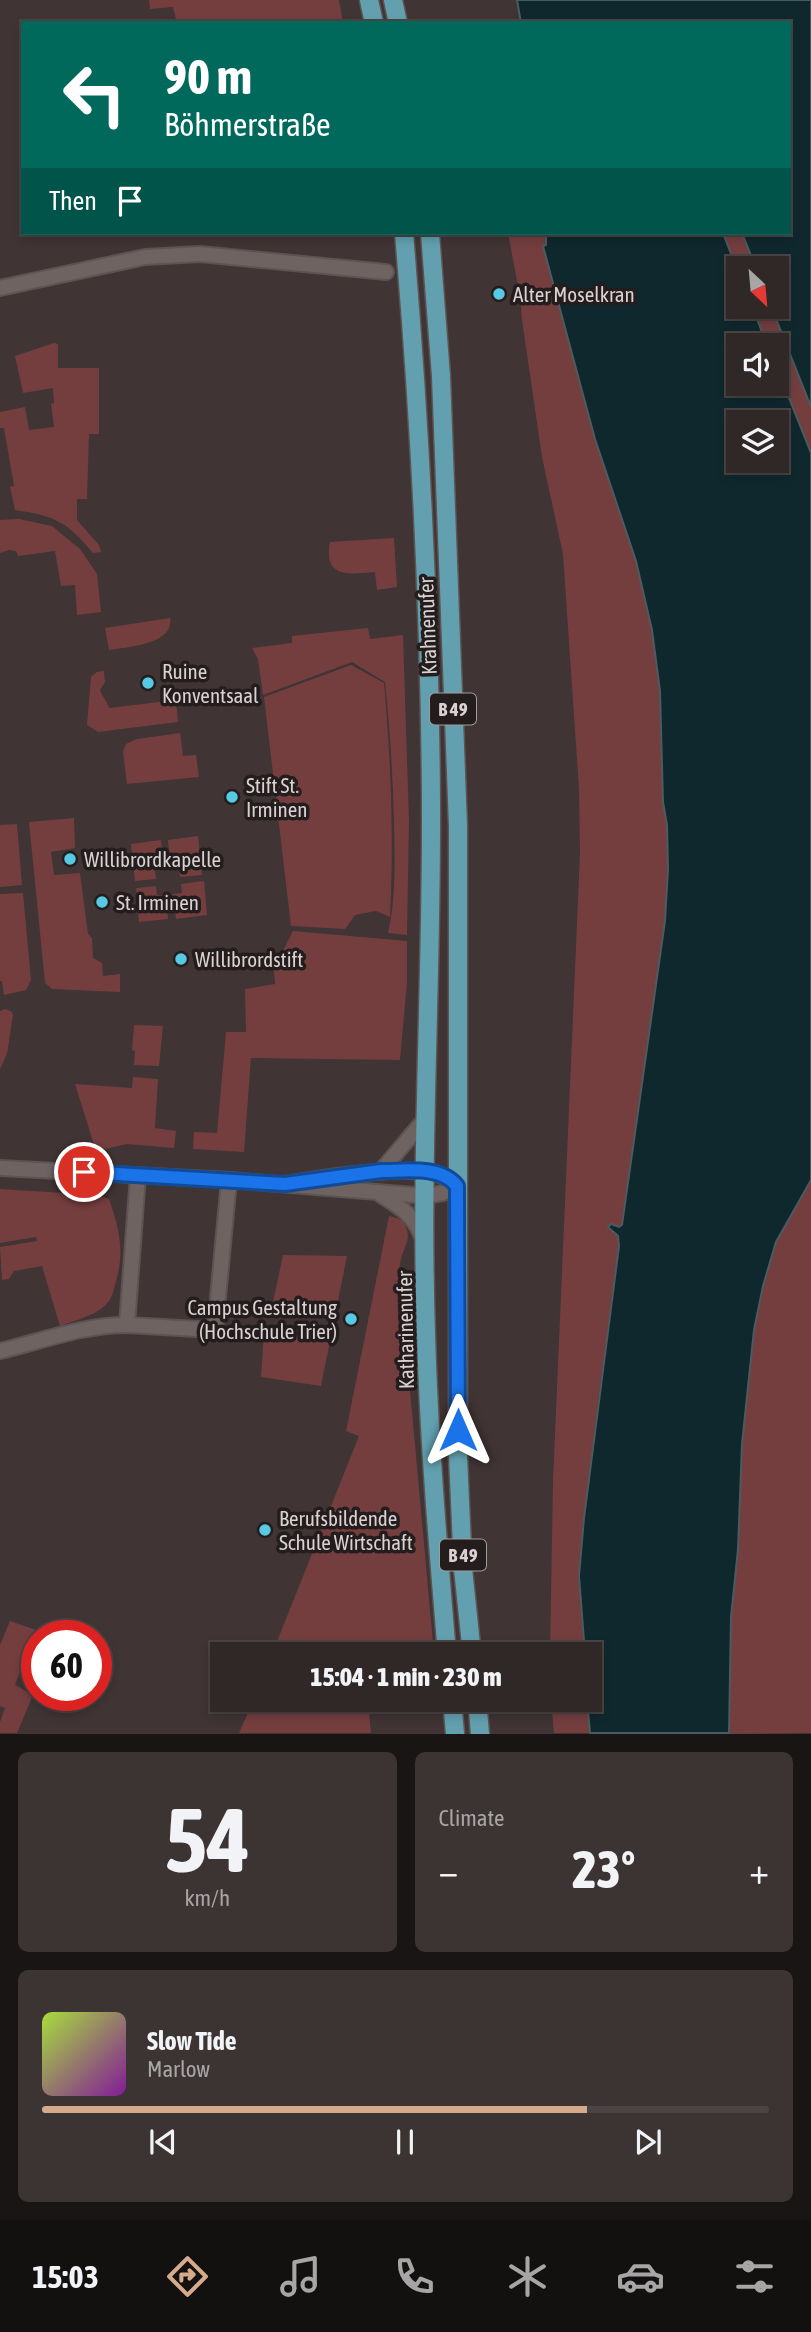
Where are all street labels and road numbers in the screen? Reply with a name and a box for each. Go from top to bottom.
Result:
street label: Krahnenufer [413,576,441,675]
road number: B 49 [430,694,476,724]
street label: Katharinenufer [392,1270,418,1389]
road number: B 49 [440,1540,486,1570]

